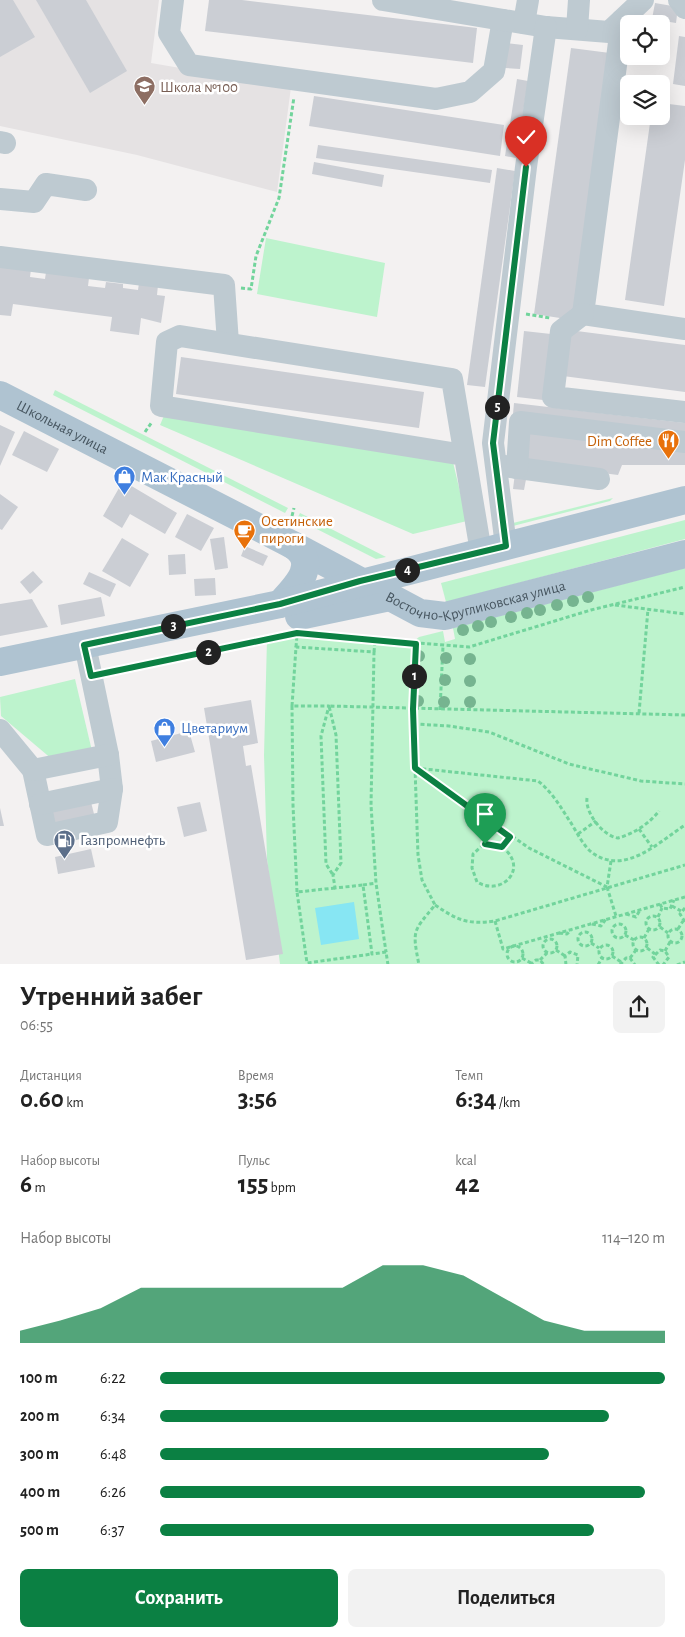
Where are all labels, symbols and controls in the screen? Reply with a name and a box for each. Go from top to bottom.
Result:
map controls [620,15,670,125]
button: locate [620,15,670,65]
school or university icon: Школа №100 [132,75,156,106]
button: layers [620,75,670,125]
place label: Школа №100 [160,80,238,95]
pin [505,116,547,167]
icon: check [512,123,540,151]
pin: 5 [484,394,510,420]
street label: Школьная улица [14,398,110,457]
text: 5 [494,400,501,414]
restaurant icon: Dim Coffee [656,429,680,460]
place label: Dim Coffee [587,434,652,449]
shop icon: Мак Красный [113,465,137,496]
place label: Мак Красный [141,470,223,485]
place label: Осетинские пироги [261,514,333,546]
cafe icon: Осетинские пироги [233,518,257,549]
pin: 4 [394,558,420,582]
text: 4 [404,563,411,577]
street label: Восточно-Кругликовская улица [383,578,567,624]
pin: 3 [160,614,186,638]
text: 3 [170,619,177,633]
pin: 2 [196,640,220,664]
text: 2 [205,645,212,659]
pin: 1 [402,664,426,688]
text: 1 [412,669,417,683]
shop icon: Цветариум [153,716,177,747]
place label: Цветариум [181,721,248,736]
pin [464,793,506,844]
icon: arrive [471,800,499,828]
fuel station icon: Газпромнефть [52,828,76,859]
place label: Газпромнефть [80,833,166,848]
button: share [613,981,665,1033]
text: Утренний забег [20,983,202,1011]
text: 06:55 [20,1017,53,1033]
text: Дистанция [20,1069,82,1083]
text: Время [238,1069,274,1083]
text: Темп [455,1069,483,1083]
text: 0.60 [20,1087,64,1112]
text: 3:56 [238,1087,277,1112]
text: 6:34 [455,1087,496,1112]
text: km [64,1096,84,1110]
text: /km [496,1096,520,1110]
text: Набор высоты [20,1154,100,1168]
text: Пульс [238,1154,270,1168]
text: kcal [455,1154,477,1168]
text: 6 [20,1172,32,1197]
text: 155 [238,1172,268,1197]
text: 42 [455,1172,480,1197]
text: m [32,1181,46,1195]
text: bpm [268,1181,296,1195]
text: Набор высоты [20,1230,111,1246]
text: 114–120 m [602,1230,665,1246]
text: 100 m [20,1370,58,1386]
text: 6:22 [100,1370,126,1386]
text: 200 m [20,1408,60,1424]
text: 6:34 [100,1408,125,1424]
text: 300 m [20,1446,59,1462]
text: 6:48 [100,1446,126,1462]
text: 400 m [20,1484,60,1500]
text: 6:26 [100,1484,126,1500]
text: 500 m [20,1522,59,1538]
text: 6:37 [100,1522,124,1538]
button: Сохранить [20,1569,338,1627]
button: Поделиться [348,1569,665,1627]

